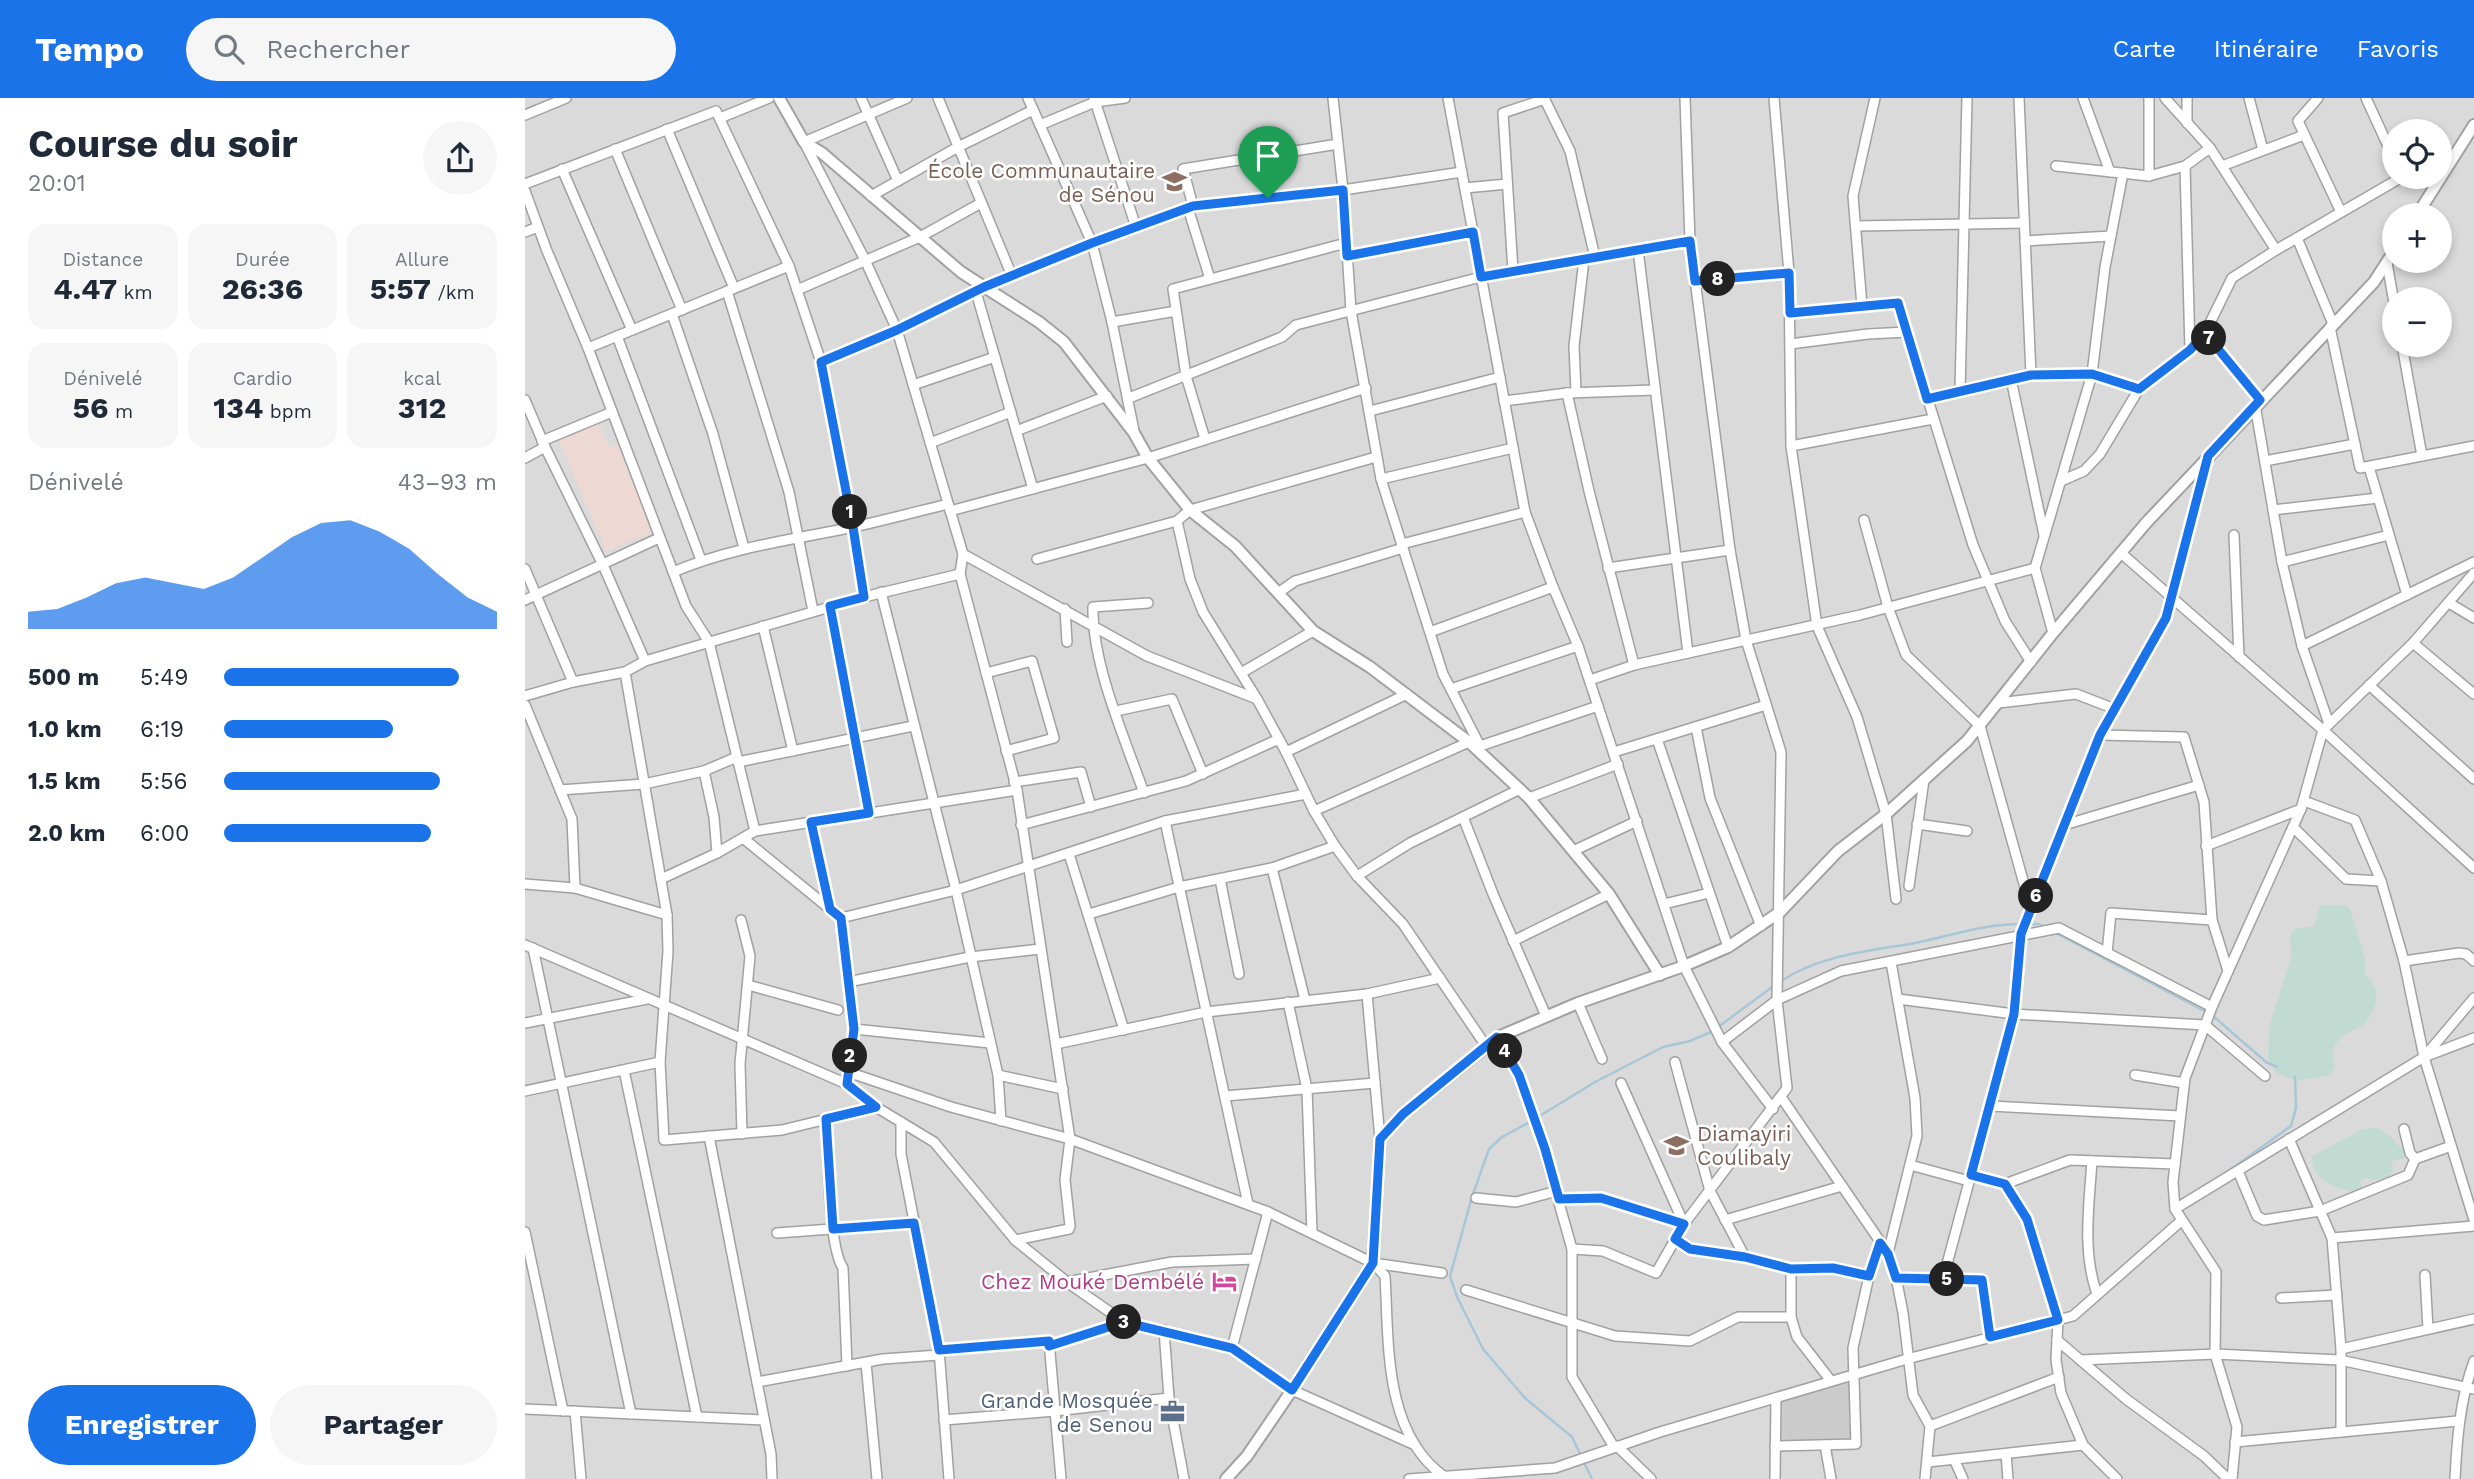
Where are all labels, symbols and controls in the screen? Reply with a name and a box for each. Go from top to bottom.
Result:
search box [186,18,676,81]
text: Tempo [35,30,144,69]
icon: search [210,30,248,68]
text: Rechercher [266,34,410,64]
text: Carte [2113,35,2176,63]
text: Itinéraire [2214,35,2319,63]
text: Favoris [2357,35,2439,63]
map controls [2382,119,2452,357]
button: locate [2382,119,2452,189]
button: share [423,121,497,195]
text: Course du soir [28,122,298,166]
pin [1238,126,1298,198]
icon: arrive [1249,137,1287,175]
place label: École Communautaire de Sénou [927,158,1155,207]
school or university icon: École Communautaire de Sénou [1161,168,1189,196]
text: 20:01 [28,170,86,197]
button: + [2382,203,2452,273]
text: Distance [62,248,143,271]
text: Durée [235,248,290,271]
text: Allure [395,248,449,271]
pin: 8 [1701,262,1735,296]
text: 8 [1712,267,1723,290]
text: 4.47 [53,271,117,306]
text: 26:36 [222,271,303,306]
text: 5:57 [370,271,431,306]
text: km [117,281,152,304]
text: /km [431,281,475,304]
button: − [2382,287,2452,357]
pin: 7 [2191,320,2227,356]
text: 7 [2203,326,2214,349]
text: Dénivelé [63,367,142,390]
text: Cardio [233,367,292,390]
text: kcal [403,367,441,390]
text: 56 [73,390,109,425]
text: 134 [213,390,263,425]
text: 312 [398,390,446,425]
text: m [109,400,133,423]
text: bpm [263,400,312,423]
text: Dénivelé [28,469,124,496]
text: 43–93 m [398,469,497,496]
pin: 1 [833,494,867,530]
text: 1 [845,500,854,523]
text: 500 m [28,664,99,691]
text: 5:49 [140,664,188,691]
text: 1.0 km [28,716,102,743]
text: 6:19 [140,716,184,743]
text: 1.5 km [28,768,101,795]
text: 5:56 [140,768,188,795]
text: 2.0 km [28,820,106,847]
text: 6:00 [140,820,189,847]
pin: 6 [2019,878,2053,914]
text: 6 [2030,884,2041,907]
pin: 4 [1487,1034,1523,1068]
pin: 2 [833,1038,867,1074]
text: 4 [1498,1039,1511,1062]
text: 2 [844,1044,855,1067]
place label: Diamayiri Coulibaly [1697,1121,1791,1170]
school or university icon: Diamayiri Coulibaly [1663,1131,1691,1159]
pin: 5 [1929,1262,1965,1296]
hotel icon: Chez Mouké Dembélé [1210,1267,1238,1295]
text: 5 [1941,1267,1952,1290]
place label: Chez Mouké Dembélé [981,1269,1204,1294]
pin: 3 [1107,1304,1141,1340]
text: 3 [1118,1310,1129,1333]
button: Enregistrer [28,1385,256,1465]
button: Partager [270,1385,497,1465]
place label: Grande Mosquée de Senou [980,1388,1153,1437]
office icon: Grande Mosquée de Senou [1159,1398,1187,1426]

